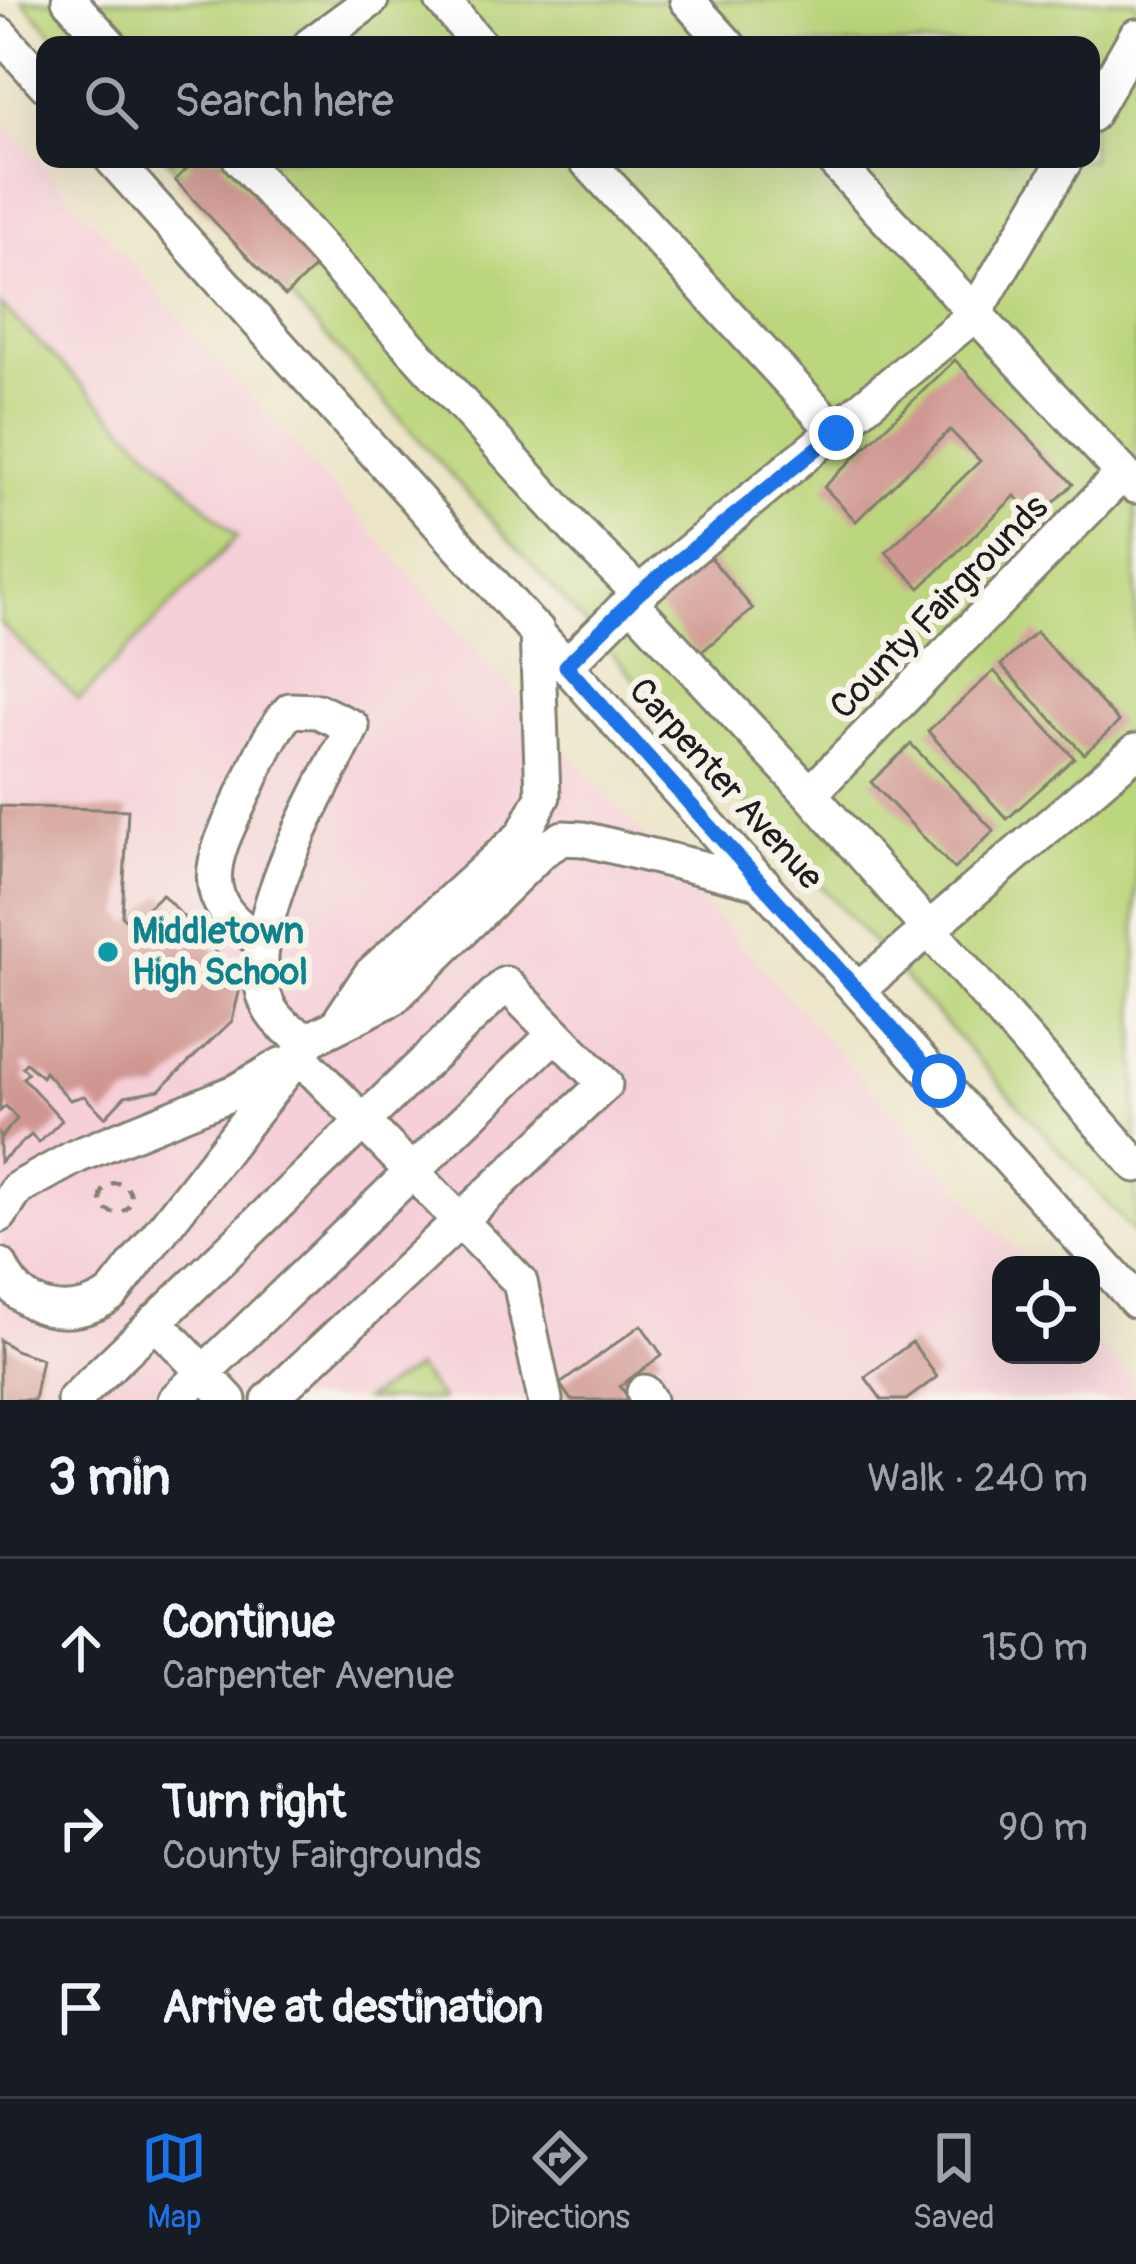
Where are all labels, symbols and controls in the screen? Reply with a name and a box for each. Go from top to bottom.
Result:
search box [36,36,1100,168]
icon: search [78,69,144,135]
text: Search here [174,74,394,130]
route end [809,406,863,460]
street label: County Fairgrounds [820,485,1058,729]
street label: Carpenter Avenue [619,669,833,899]
place label: Middletown High School [132,909,308,995]
marker: Middletown High School [95,939,121,965]
route start [912,1054,966,1108]
map controls [992,1256,1100,1364]
button: locate [992,1256,1100,1364]
text: 3 min [48,1446,170,1510]
text: Walk · 240 m [867,1454,1088,1503]
text: Continue [162,1595,335,1651]
icon: ahead [48,1615,114,1681]
text: 150 m [982,1623,1088,1672]
text: Carpenter Avenue [162,1651,454,1700]
text: Turn right [162,1775,346,1831]
icon: right [48,1795,114,1861]
text: 90 m [998,1803,1088,1852]
text: County Fairgrounds [162,1831,481,1880]
icon: arrive [48,1975,114,2041]
text: Arrive at destination [162,1980,543,2036]
tab: Map [141,2125,207,2238]
tab: Directions [490,2125,630,2238]
tab: Saved [913,2125,995,2238]

